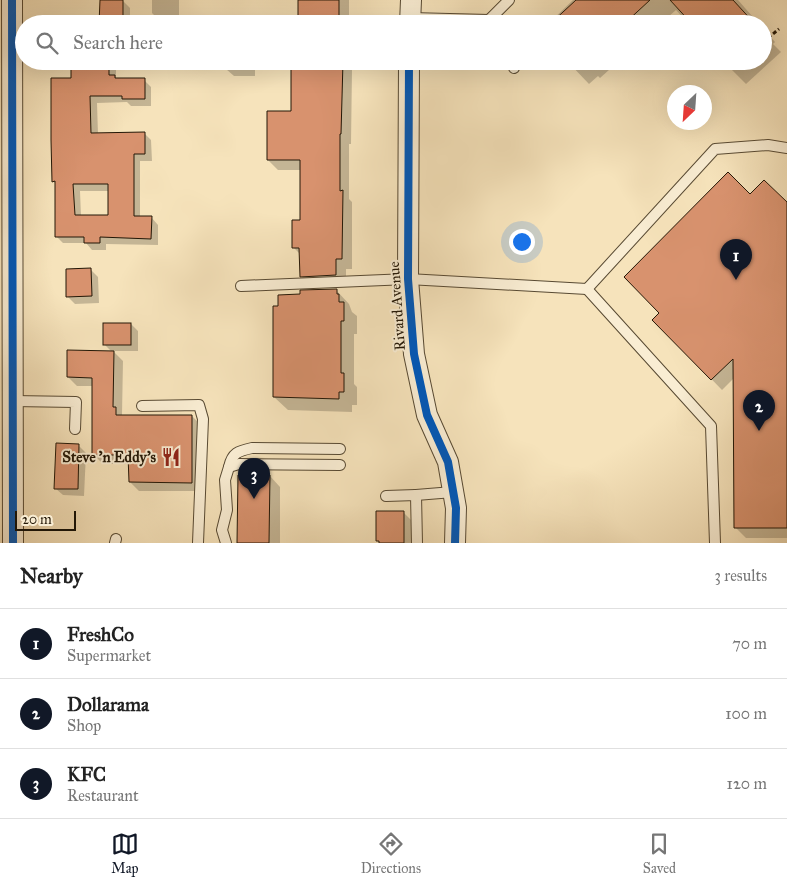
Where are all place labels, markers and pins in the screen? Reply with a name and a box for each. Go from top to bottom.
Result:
pin: 1 [720,239,752,280]
pin: 2 [743,390,775,431]
restaurant icon: Steve 'n Eddy's [160,446,182,468]
place label: Steve 'n Eddy's [62,448,157,467]
pin: 3 [238,458,270,499]

